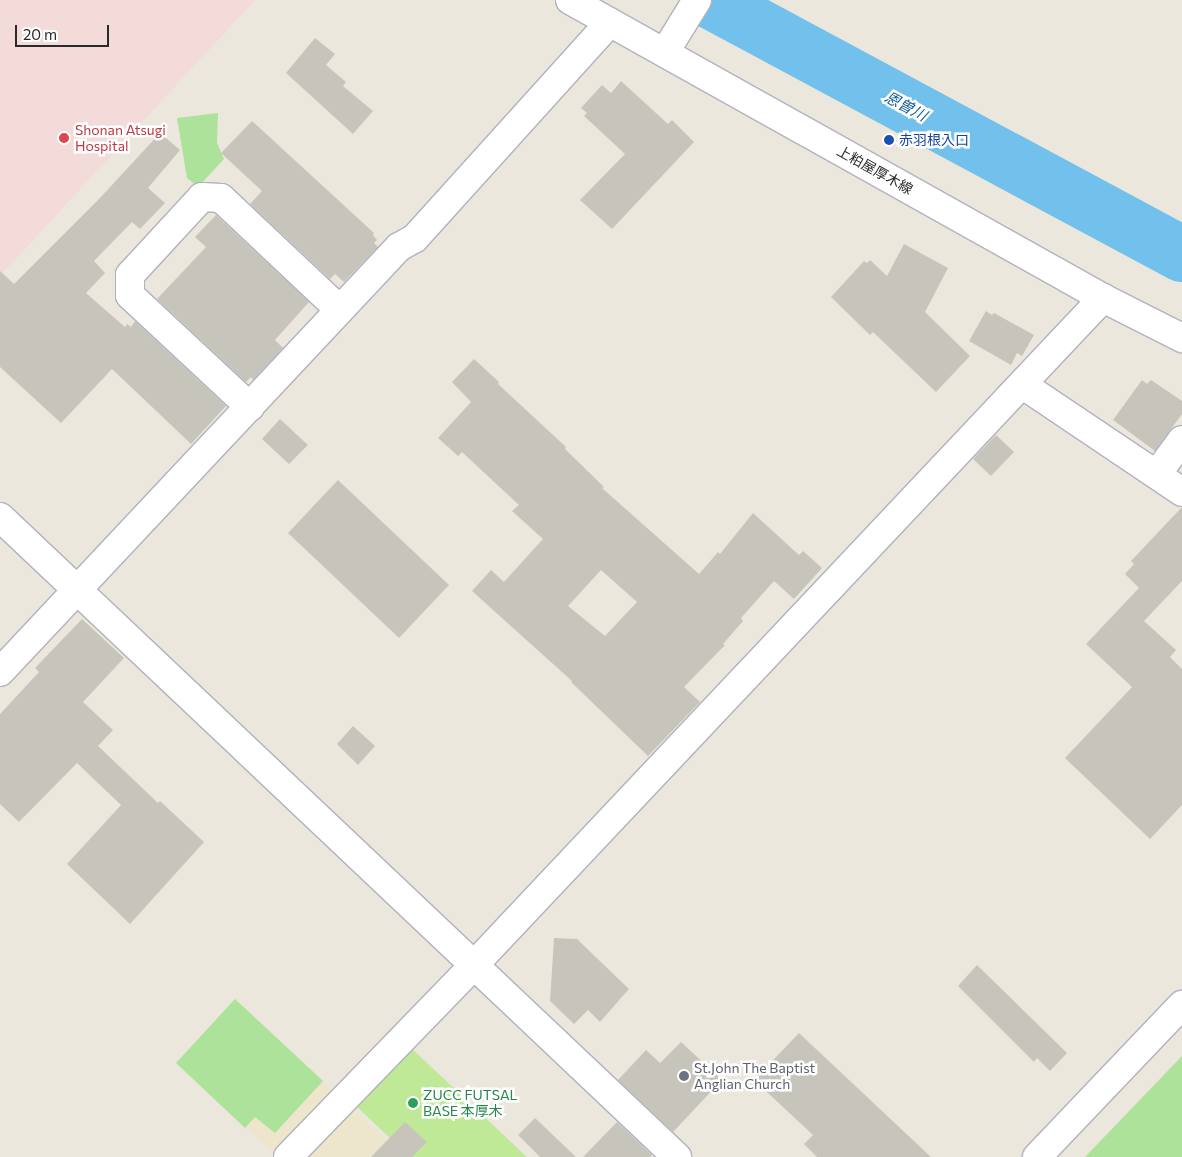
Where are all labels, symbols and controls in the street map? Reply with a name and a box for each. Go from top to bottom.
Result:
scale bar [18,15,111,47]
text: 20 m [23,25,57,43]
water label: 恩曽川 [882,87,930,125]
place label: Shonan Atsugi Hospital [75,122,166,154]
marker: Shonan Atsugi Hospital [57,131,71,145]
place label: 赤羽根入口 [899,132,969,148]
marker: 赤羽根入口 [883,134,895,146]
street label: 上粕屋厚木線 [834,142,916,198]
place label: St.John The Baptist Anglian Church [694,1060,815,1092]
marker: St.John The Baptist Anglian Church [678,1070,690,1082]
place label: ZUCC FUTSAL BASE 本厚木 [423,1087,518,1120]
marker: ZUCC FUTSAL BASE 本厚木 [407,1097,419,1109]

